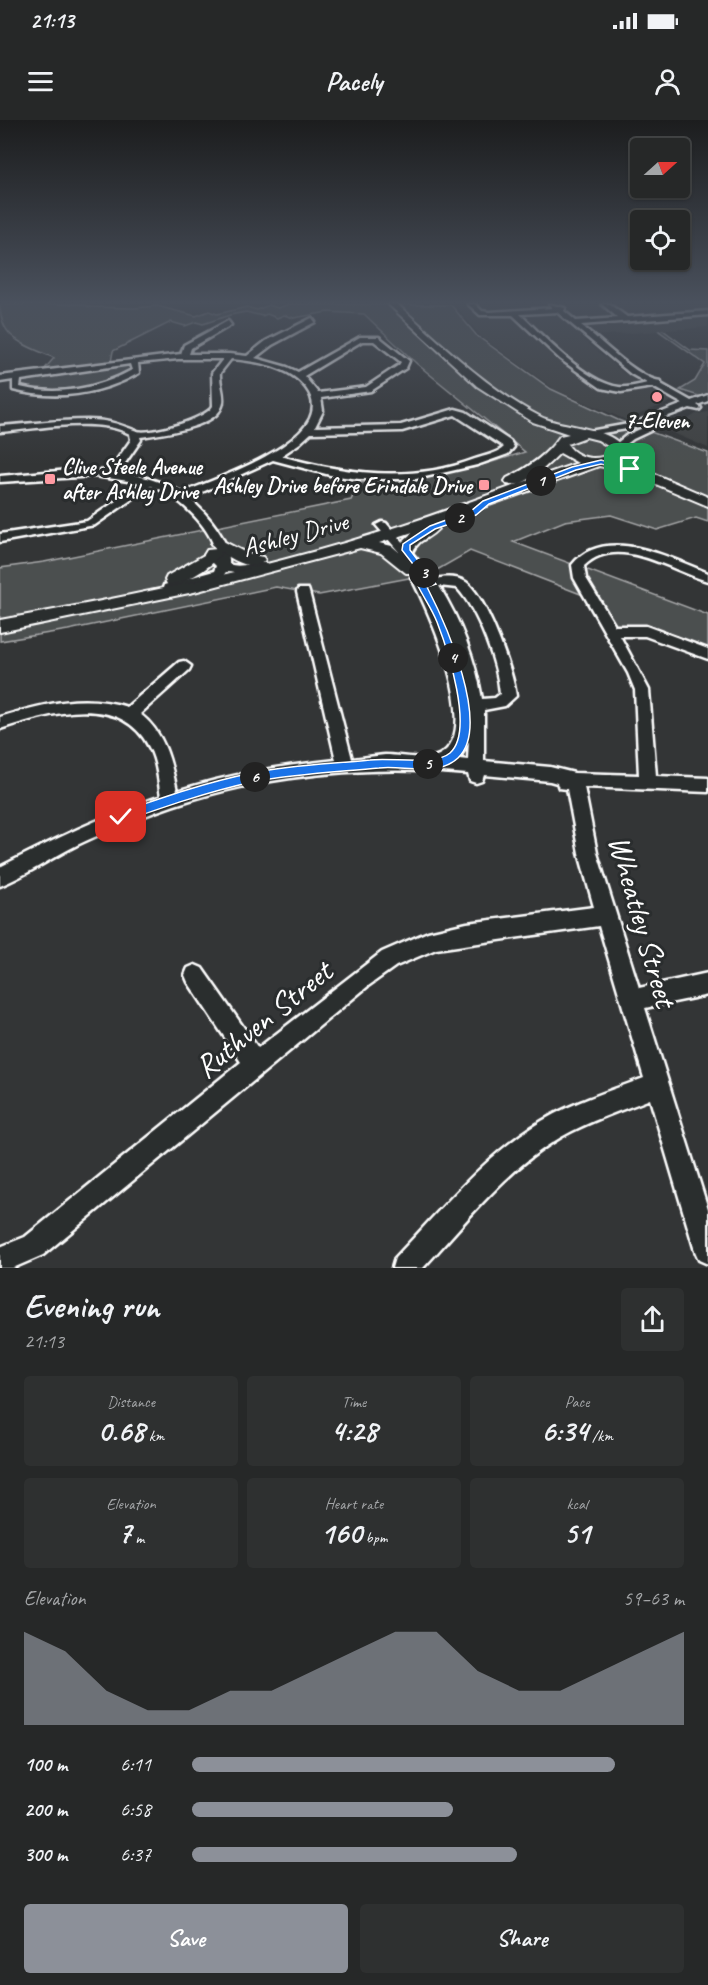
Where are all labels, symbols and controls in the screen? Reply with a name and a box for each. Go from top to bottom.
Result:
text: 21:13 [30,7,74,35]
text: Pacely [326,64,382,98]
icon: menu [24,65,57,98]
icon: person [651,65,684,98]
north arrow [630,138,690,198]
map controls [630,138,690,270]
button: locate [630,210,690,270]
marker: 7-Eleven [650,390,664,404]
place label: 7-Eleven [625,407,691,435]
pin [604,443,655,494]
icon: arrive [613,452,646,485]
place label: Clive Steele Avenue after Ashley Drive [62,453,204,506]
pin: 1 [526,466,556,496]
text: 1 [537,471,545,491]
marker: Clive Steele Avenue after Ashley Drive [43,472,57,486]
place label: Ashley Drive before Erindale Drive [213,472,474,500]
marker: Ashley Drive before Erindale Drive [477,478,491,492]
pin: 2 [445,503,475,533]
street label: Ashley Drive [239,504,353,564]
text: 2 [456,508,464,528]
pin: 3 [409,558,439,588]
text: 3 [420,563,428,583]
pin: 4 [438,643,468,673]
text: 4 [449,648,457,668]
pin: 5 [413,749,443,779]
text: 5 [425,754,431,774]
pin: 6 [240,762,270,792]
text: 6 [251,767,259,787]
pin [95,791,146,842]
icon: check [104,800,137,833]
street label: Wheatley Street [599,831,687,1015]
street label: Ruthven Street [186,949,343,1087]
text: Evening run [24,1285,159,1327]
button: share [621,1288,684,1351]
text: 21:13 [24,1329,64,1354]
text: Distance [107,1392,155,1412]
text: Time [342,1392,366,1412]
text: Pace [565,1392,589,1412]
text: 0.68 [98,1412,145,1450]
text: 4:28 [331,1412,377,1450]
text: 6:34 [541,1412,588,1450]
text: km [145,1426,164,1446]
text: /km [588,1426,613,1446]
text: Elevation [106,1494,156,1514]
text: Heart rate [325,1494,383,1514]
text: kcal [566,1494,588,1514]
text: 7 [118,1514,131,1552]
text: 160 [321,1514,362,1552]
text: 51 [564,1514,590,1552]
text: m [131,1528,144,1548]
text: bpm [362,1528,387,1548]
text: Elevation [24,1586,86,1611]
text: 59–63 m [623,1586,684,1611]
text: 100 m [24,1752,67,1777]
text: 6:11 [120,1752,151,1777]
text: 200 m [24,1797,67,1822]
text: 6:58 [120,1797,151,1822]
text: 300 m [24,1842,67,1867]
text: 6:37 [120,1842,151,1867]
button: Save [24,1904,348,1973]
button: Share [360,1904,684,1973]

